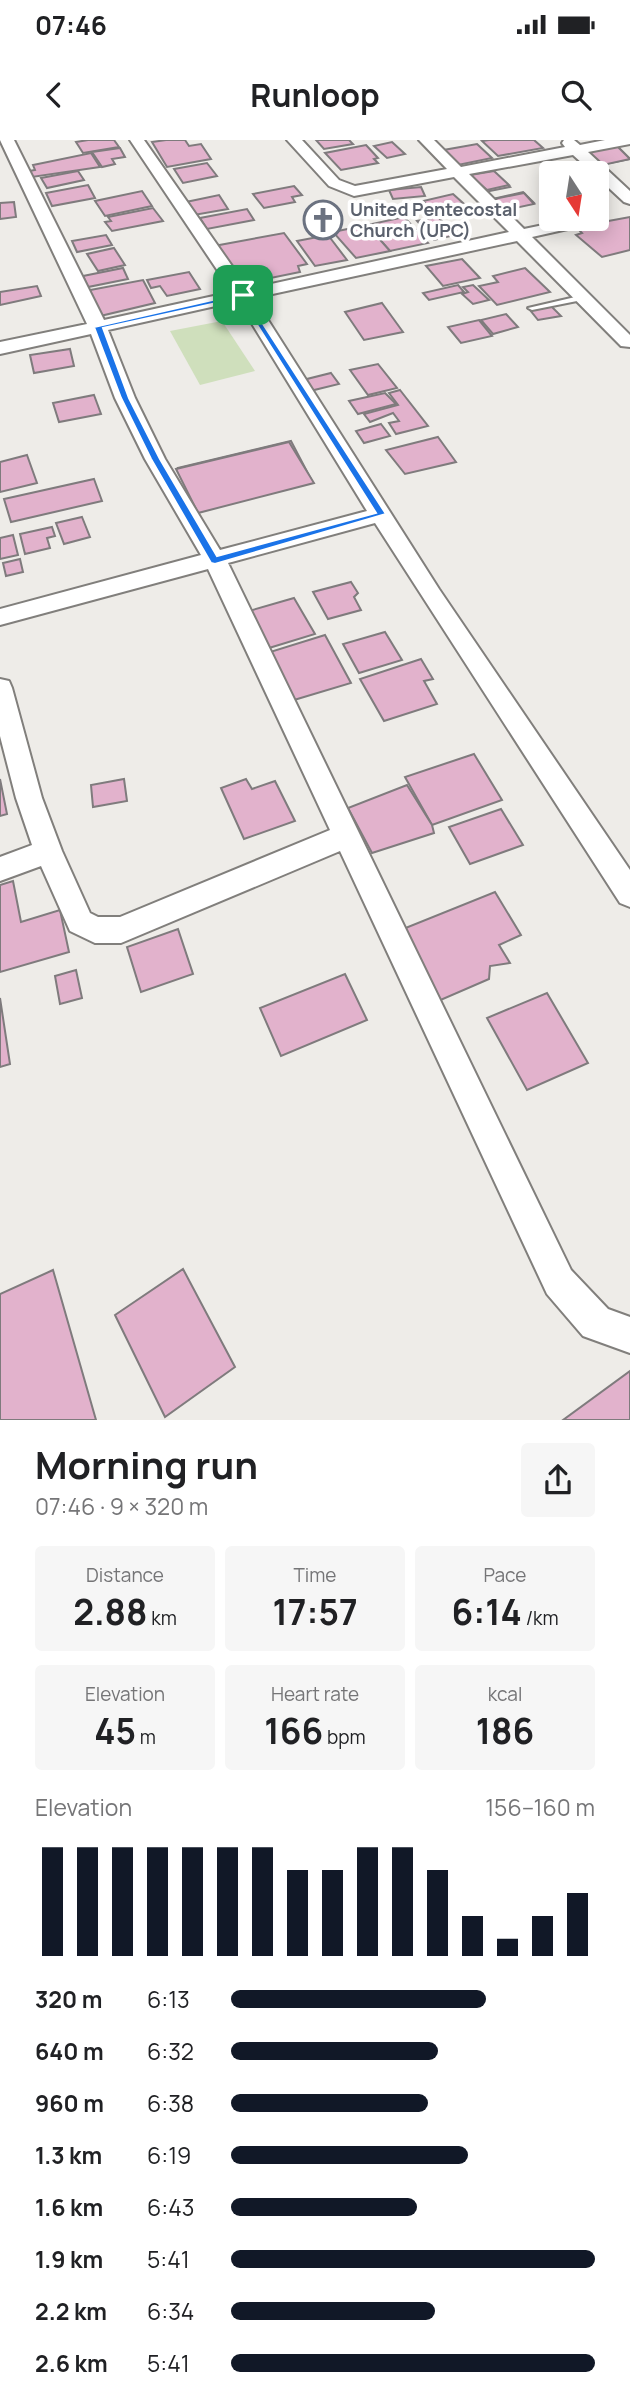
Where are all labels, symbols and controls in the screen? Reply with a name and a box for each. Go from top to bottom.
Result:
text: 07:46 [35,7,107,43]
text: Runloop [250,73,380,117]
icon: back [35,76,73,114]
icon: search [557,76,595,114]
north arrow [539,161,609,231]
map controls [539,161,609,231]
place label: United Pentecostal Church (UPC) [350,197,517,242]
church icon: United Pentecostal Church (UPC) [302,199,344,241]
pin [213,265,273,325]
icon: arrive [224,276,262,314]
text: Morning run [35,1438,258,1490]
button: share [521,1443,595,1517]
text: 07:46 · 9 × 320 m [35,1490,208,1522]
text: Distance [86,1562,164,1588]
text: Time [294,1562,336,1588]
text: Pace [484,1562,526,1588]
text: 2.88 [73,1588,148,1636]
text: 17:57 [272,1588,358,1636]
text: 6:14 [451,1588,522,1636]
text: km [148,1605,177,1631]
text: /km [522,1605,559,1631]
text: Elevation [85,1681,165,1707]
text: Heart rate [271,1681,359,1707]
text: kcal [488,1681,522,1707]
text: 45 [94,1707,136,1755]
text: 166 [264,1707,323,1755]
text: 186 [476,1707,534,1755]
text: m [136,1724,156,1750]
text: bpm [323,1724,366,1750]
text: Elevation [35,1791,132,1823]
text: 156–160 m [485,1791,595,1823]
text: 320 m [35,1983,102,2015]
text: 6:13 [147,1983,190,2015]
text: 640 m [35,2035,104,2067]
text: 6:32 [147,2035,194,2067]
text: 960 m [35,2087,104,2119]
text: 6:38 [147,2087,194,2119]
text: 1.3 km [35,2139,102,2171]
text: 6:19 [147,2139,191,2171]
text: 1.6 km [35,2191,103,2223]
text: 6:43 [147,2191,194,2223]
text: 1.9 km [35,2243,103,2275]
text: 5:41 [147,2243,190,2275]
text: 2.2 km [35,2295,107,2327]
text: 6:34 [147,2295,194,2327]
text: 2.6 km [35,2347,108,2379]
text: 5:41 [147,2347,190,2379]

